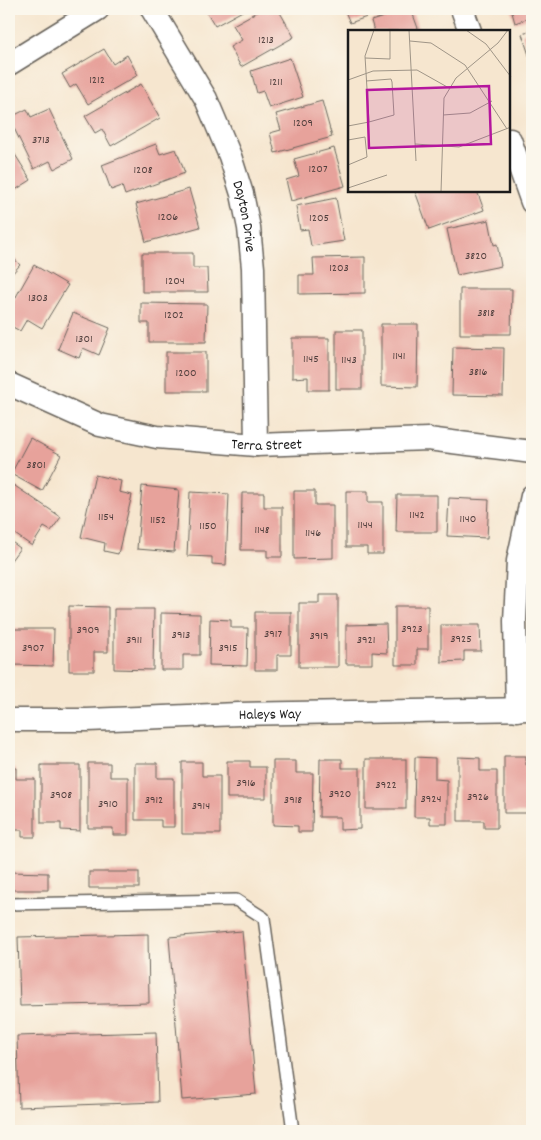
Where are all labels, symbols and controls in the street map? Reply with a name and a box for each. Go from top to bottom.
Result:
inset map [348,30,511,192]
house number: 1213 [258,32,274,49]
house number: 1212 [89,72,105,89]
house number: 1211 [269,74,283,91]
house number: 1209 [293,115,313,132]
house number: 3713 [32,132,50,149]
house number: 1207 [308,161,328,178]
house number: 1208 [133,162,153,179]
street label: Dayton Drive [225,178,260,253]
house number: 1206 [158,209,178,226]
house number: 1205 [309,210,329,227]
house number: 3820 [465,248,487,265]
house number: 1203 [329,260,349,277]
house number: 1204 [165,273,185,290]
house number: 1303 [28,290,48,307]
house number: 3818 [477,305,495,322]
house number: 1202 [164,307,184,324]
house number: 1301 [75,331,93,348]
house number: 1141 [393,348,405,365]
house number: 1145 [303,351,319,368]
house number: 1143 [341,352,357,369]
house number: 3816 [469,364,487,381]
house number: 1200 [176,365,196,382]
street label: Terra Street [230,434,303,458]
house number: 3801 [26,457,46,474]
house number: 1142 [409,507,425,524]
house number: 1154 [98,509,114,526]
house number: 1140 [460,511,476,528]
house number: 1152 [150,512,166,529]
house number: 1144 [357,517,373,534]
house number: 1150 [199,518,217,535]
house number: 1148 [254,522,270,539]
house number: 1146 [305,525,321,542]
house number: 3923 [401,621,423,638]
house number: 3909 [77,622,99,639]
house number: 3917 [264,626,282,643]
house number: 3913 [172,627,190,644]
house number: 3919 [310,628,328,645]
house number: 3925 [450,631,472,648]
house number: 3911 [126,632,142,649]
house number: 3921 [357,632,375,649]
house number: 3907 [22,640,44,657]
house number: 3915 [218,640,238,657]
street label: Haleys Way [238,704,302,727]
house number: 3916 [236,775,256,792]
house number: 3922 [375,777,397,794]
house number: 3920 [329,786,351,803]
house number: 3908 [50,787,72,804]
house number: 3926 [467,789,489,806]
house number: 3924 [420,791,442,808]
house number: 3912 [145,792,163,809]
house number: 3918 [284,792,302,809]
house number: 3910 [98,796,118,813]
house number: 3914 [192,798,210,815]

